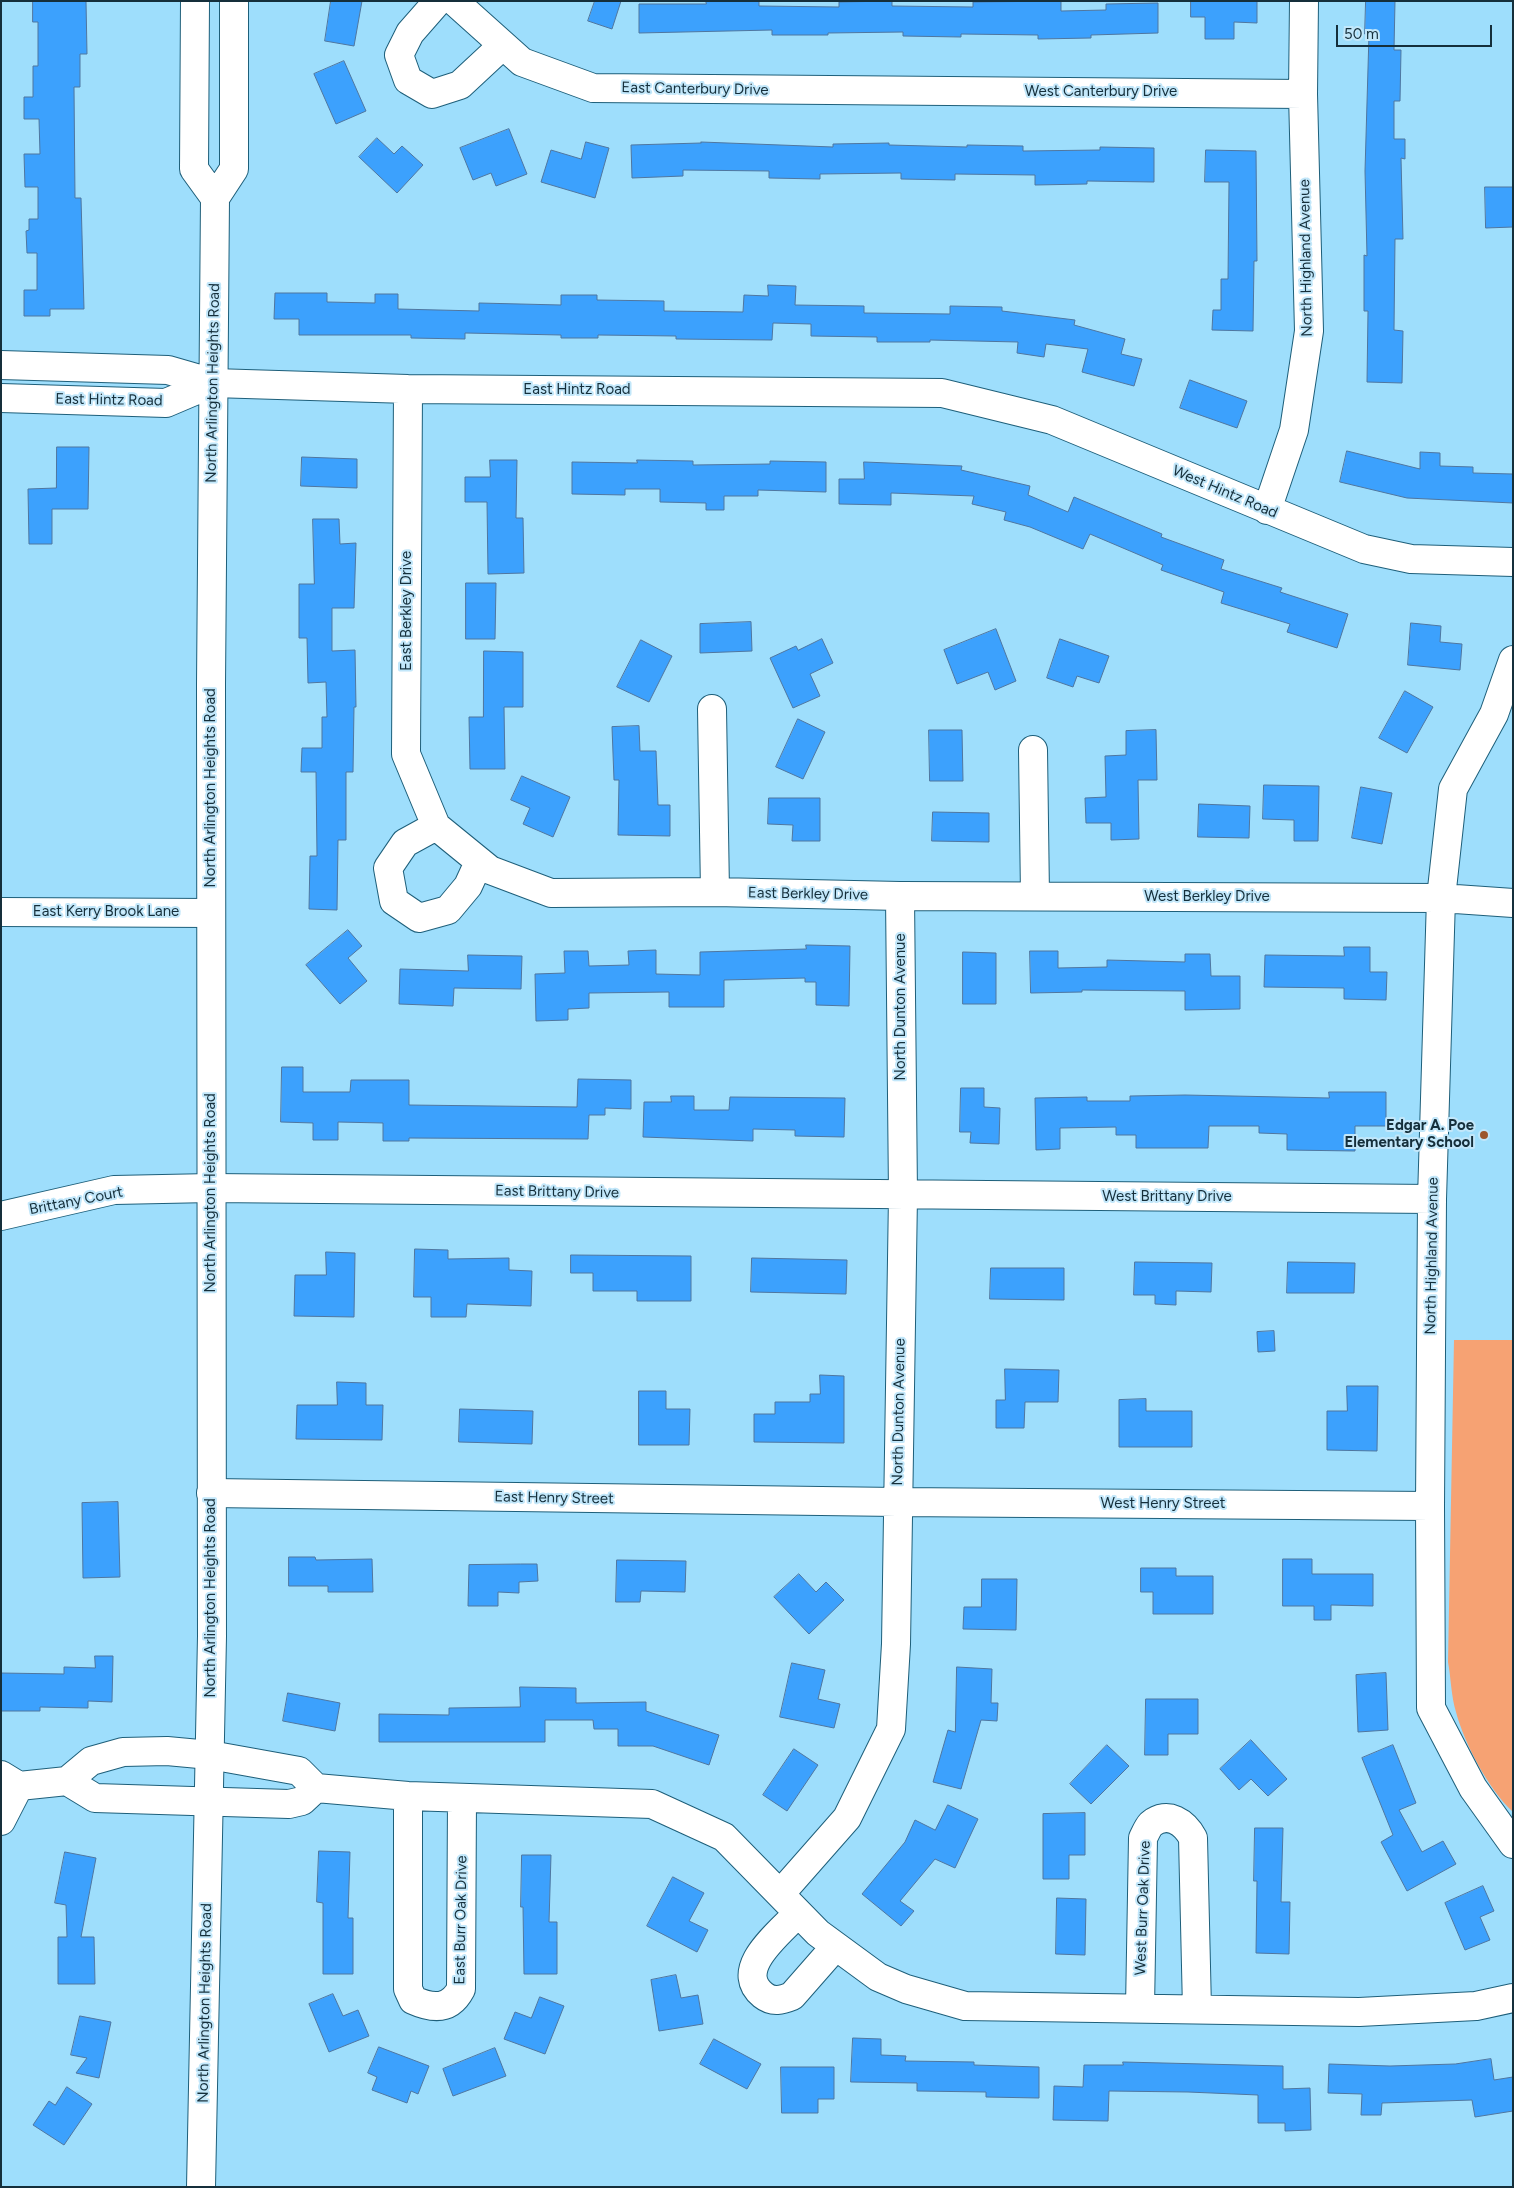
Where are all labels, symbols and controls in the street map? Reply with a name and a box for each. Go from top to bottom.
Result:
scale bar [1339,15,1495,47]
text: 50 m [1344,25,1379,43]
street label: East Canterbury Drive [621,79,769,99]
street label: West Canterbury Drive [1025,83,1177,101]
street label: North Highland Avenue [1296,179,1316,337]
street label: North Arlington Heights Road [202,283,224,483]
street label: East Hintz Road [523,381,631,399]
street label: East Hintz Road [55,390,163,410]
street label: West Hintz Road [1170,462,1280,522]
street label: East Berkley Drive [398,551,416,671]
street label: North Arlington Heights Road [202,688,220,888]
street label: East Berkley Drive [748,884,868,904]
street label: West Berkley Drive [1144,888,1270,906]
street label: East Kerry Brook Lane [33,903,179,921]
street label: North Dunton Avenue [892,933,910,1081]
street label: North Arlington Heights Road [202,1093,220,1293]
place label: Edgar A. Poe Elementary School [1345,1117,1474,1152]
marker: Edgar A. Poe Elementary School [1478,1129,1490,1141]
street label: North Highland Avenue [1422,1177,1442,1335]
street label: East Brittany Drive [495,1182,619,1202]
street label: Brittany Court [28,1183,124,1219]
street label: West Brittany Drive [1102,1188,1232,1206]
street label: North Dunton Avenue [889,1338,909,1486]
street label: East Henry Street [494,1488,614,1508]
street label: West Henry Street [1101,1495,1225,1513]
street label: North Arlington Heights Road [202,1498,220,1698]
street label: West Burr Oak Drive [1132,1840,1154,1976]
street label: East Burr Oak Drive [451,1855,471,1985]
street label: North Arlington Heights Road [194,1903,216,2103]

